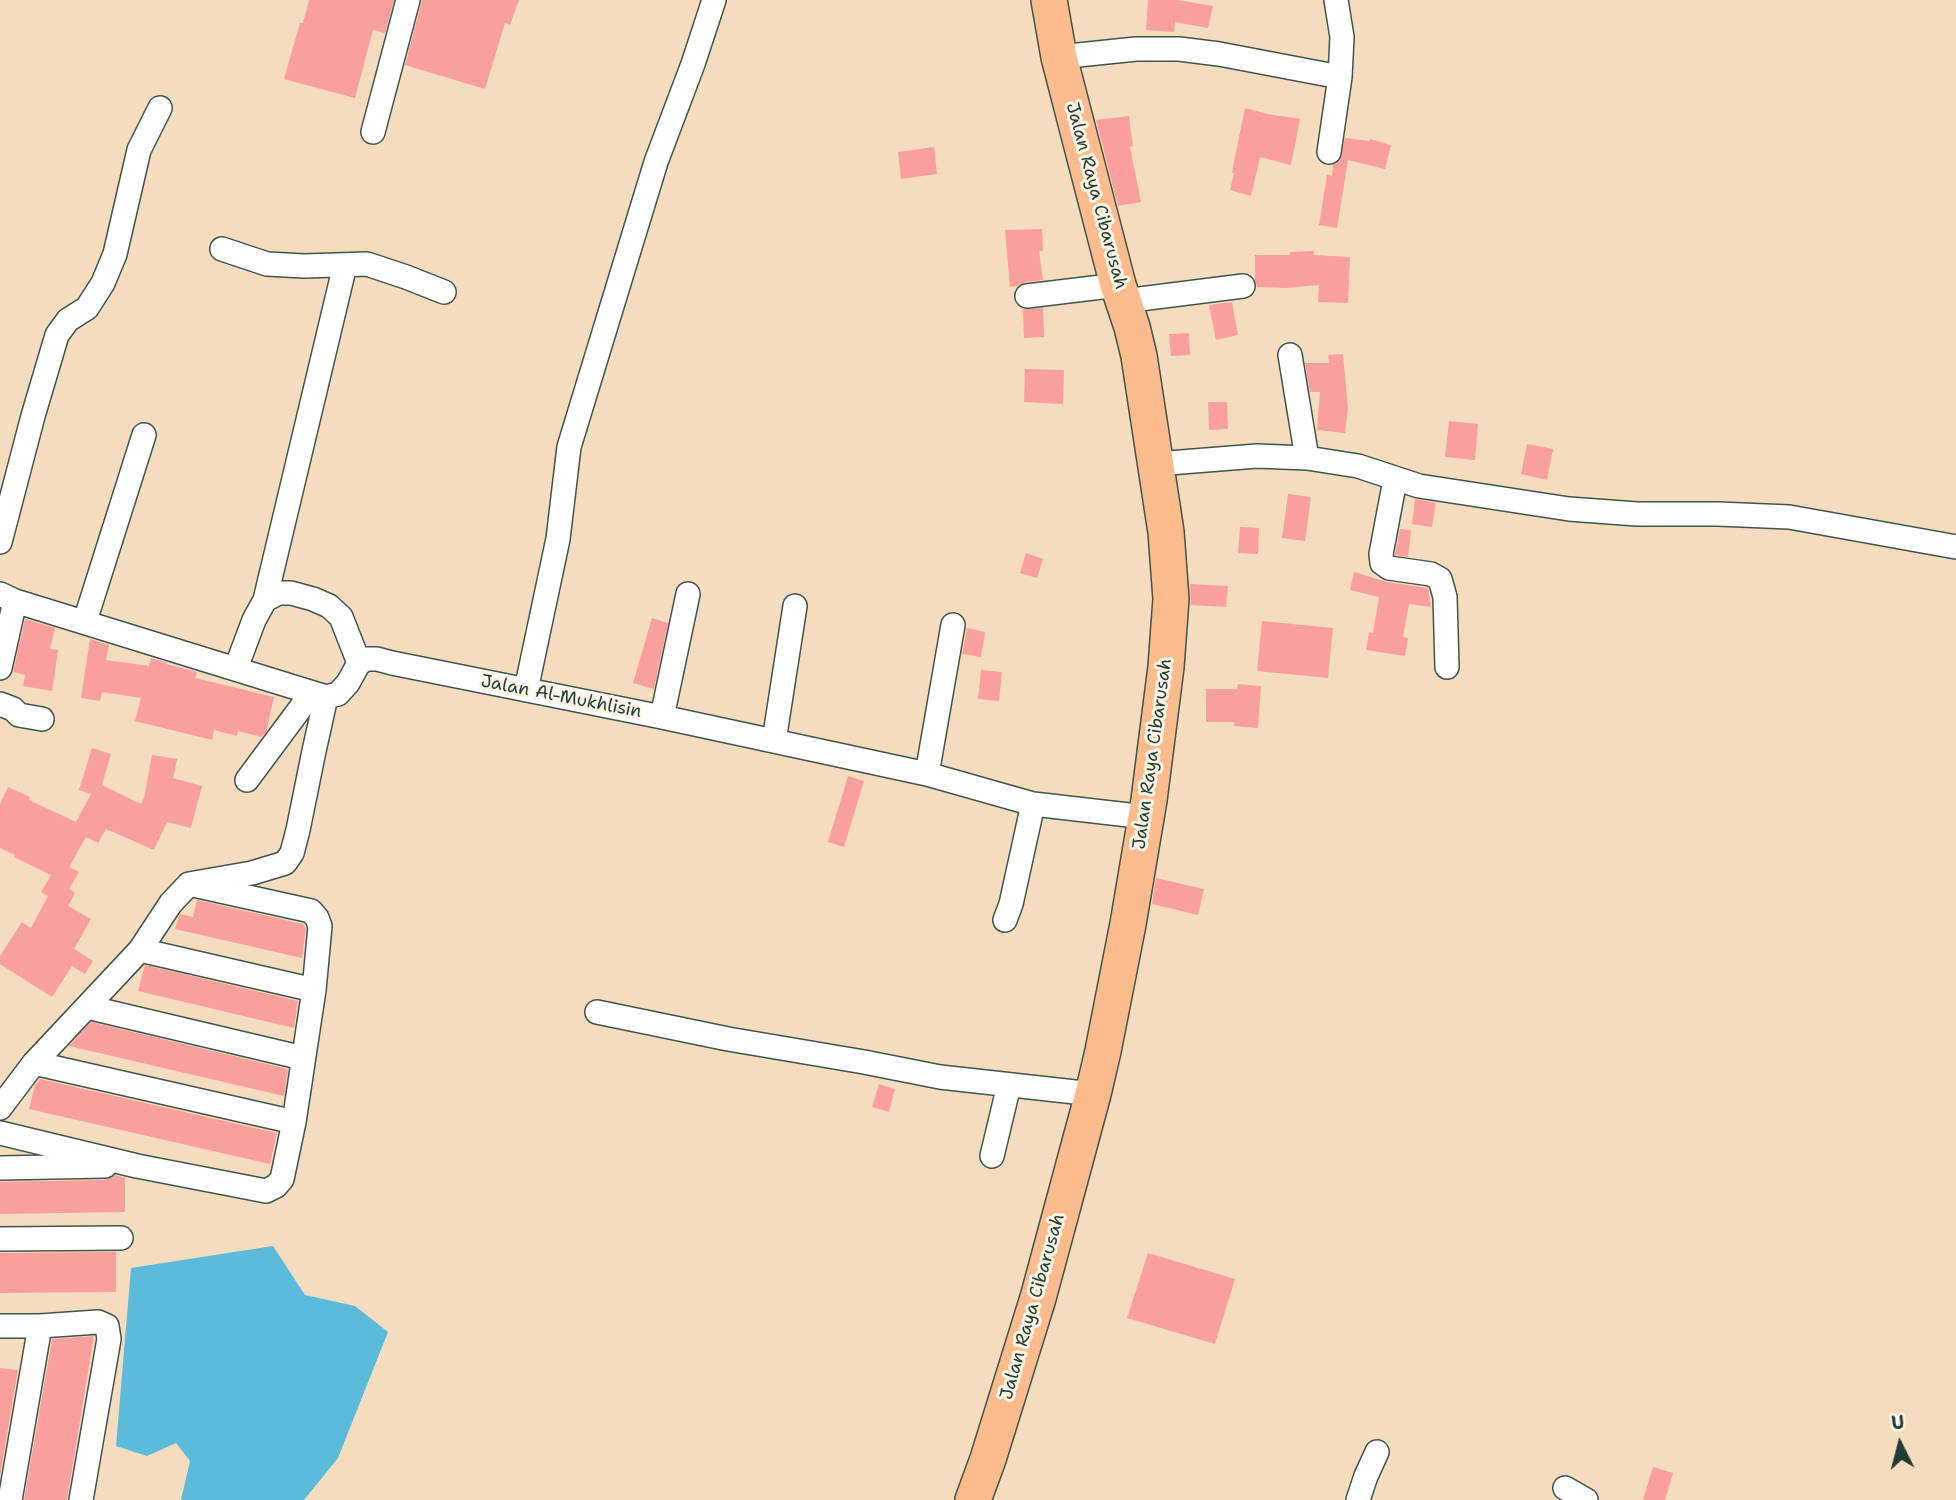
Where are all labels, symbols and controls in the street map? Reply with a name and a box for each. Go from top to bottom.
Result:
street label: Jalan Raya Cibarusah [1061,100,1131,292]
street label: Jalan Raya Cibarusah [1129,657,1177,851]
street label: Jalan Al-Mukhlisin [479,671,643,723]
street label: Jalan Raya Cibarusah [996,1212,1070,1402]
north arrow [1865,1409,1935,1479]
text: U [1890,1410,1906,1436]

